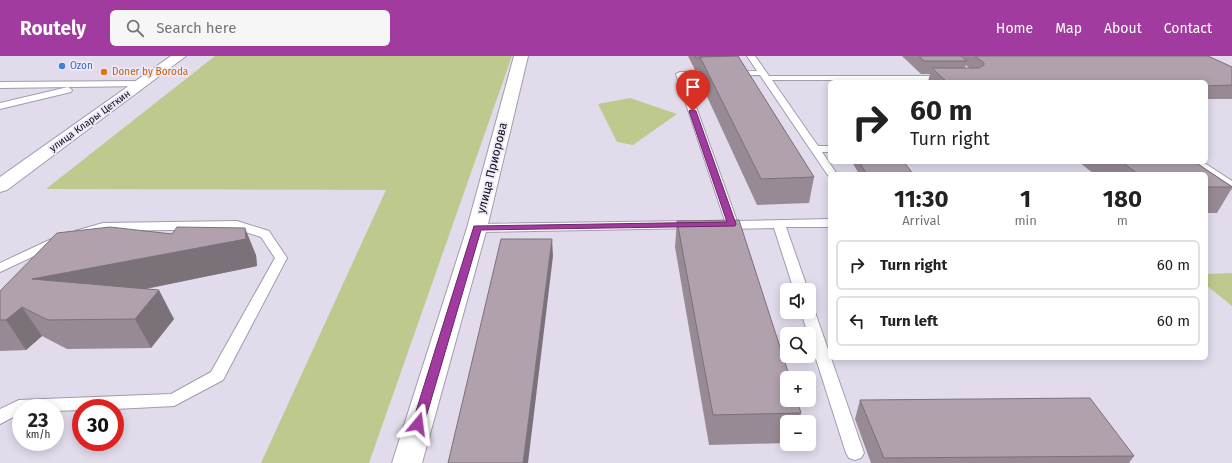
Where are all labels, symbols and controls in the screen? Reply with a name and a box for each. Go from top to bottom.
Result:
search box [110,10,390,46]
text: Routely [20,17,86,40]
icon: search [124,17,146,39]
text: Search here [156,19,236,37]
text: Home [996,20,1033,37]
text: Map [1055,20,1082,37]
text: About [1104,20,1142,37]
text: Contact [1164,20,1212,37]
place label: Ozon [70,60,93,72]
marker: Ozon [57,61,67,71]
place label: Doner by Boroda [112,66,188,78]
marker: Doner by Boroda [99,67,109,77]
pin [676,70,710,111]
icon: arrive [682,76,704,98]
street label: улица Клары Цеткин [47,88,133,154]
text: 60 m [910,94,972,127]
icon: right [844,96,896,148]
street label: улица Приорова [474,121,510,215]
text: Turn right [910,128,990,150]
text: 11:30 [894,185,948,213]
text: 1 [1020,185,1031,213]
text: 180 [1103,185,1142,213]
text: Arrival [902,213,940,228]
text: min [1014,213,1037,228]
text: m [1117,213,1128,228]
icon: right [846,254,868,276]
text: Turn right [880,256,947,274]
text: 60 m [1157,256,1190,274]
map controls [780,283,816,451]
button: sound [780,283,816,319]
icon: left [846,310,868,332]
text: Turn left [880,312,938,330]
text: 60 m [1157,312,1190,330]
button: search [780,327,816,363]
button: + [780,371,816,407]
speed limit sign: 30 [72,399,124,451]
position arrow [397,403,439,445]
text: 23 [28,408,48,432]
button: − [780,415,816,451]
text: km/h [26,429,50,441]

